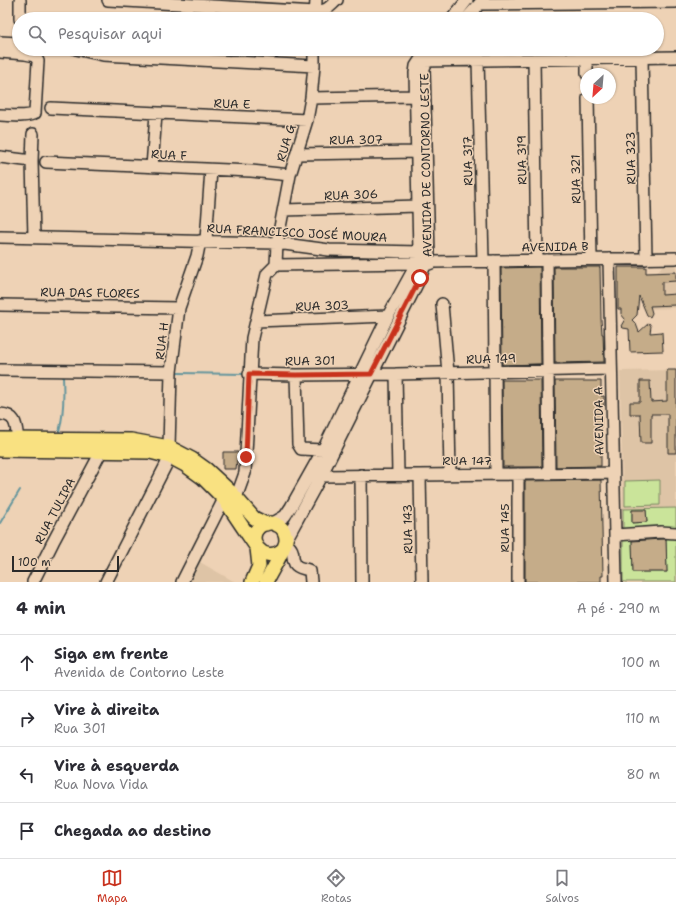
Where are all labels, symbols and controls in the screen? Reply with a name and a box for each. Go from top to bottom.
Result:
search box [12,12,664,56]
icon: search [26,23,48,45]
text: Pesquisar aqui [58,24,162,44]
north arrow [580,68,616,104]
street label: AVENIDA DE CONTORNO LESTE [416,73,436,257]
street label: RUA E [213,95,251,113]
street label: RUA G [273,122,299,164]
street label: RUA 323 [623,131,639,185]
street label: RUA 307 [329,132,383,148]
street label: RUA 319 [514,135,530,185]
street label: RUA 317 [460,136,476,186]
street label: RUA F [151,146,188,164]
street label: RUA 321 [568,154,584,204]
street label: RUA 306 [324,186,378,204]
street label: RUA FRANCISCO JOSÉ MOURA [206,220,388,246]
street label: AVENIDA B [521,238,589,256]
route start [411,269,429,287]
street label: RUA DAS FLORES [40,284,140,302]
street label: RUA 303 [295,297,349,315]
street label: RUA H [152,321,172,361]
street label: RUA 149 [466,350,516,368]
street label: RUA 301 [285,353,335,369]
street label: AVENIDA A [590,386,608,455]
route end [237,448,255,466]
street label: RUA 147 [442,453,492,469]
street label: RUA TULIPA [31,475,79,547]
street label: RUA 143 [400,504,416,554]
street label: RUA 145 [497,504,513,553]
scale bar [12,554,119,573]
text: 100 m [18,555,51,570]
text: 4 min [16,597,66,619]
text: A pé · 290 m [577,600,660,617]
text: Siga em frente [54,644,169,664]
icon: ahead [16,652,38,674]
text: 100 m [621,654,660,671]
text: Avenida de Contorno Leste [54,664,224,681]
text: Vire à direita [54,700,159,720]
icon: right [16,708,38,730]
text: 110 m [625,710,660,727]
text: Rua 301 [54,720,106,737]
text: Vire à esquerda [54,756,179,776]
icon: left [16,764,38,786]
text: 80 m [626,766,660,783]
text: Rua Nova Vida [54,776,148,793]
icon: arrive [16,820,38,842]
text: Chegada ao destino [54,821,211,841]
tab: Mapa [97,867,127,906]
tab: Rotas [321,867,352,906]
tab: Salvos [545,867,579,906]

